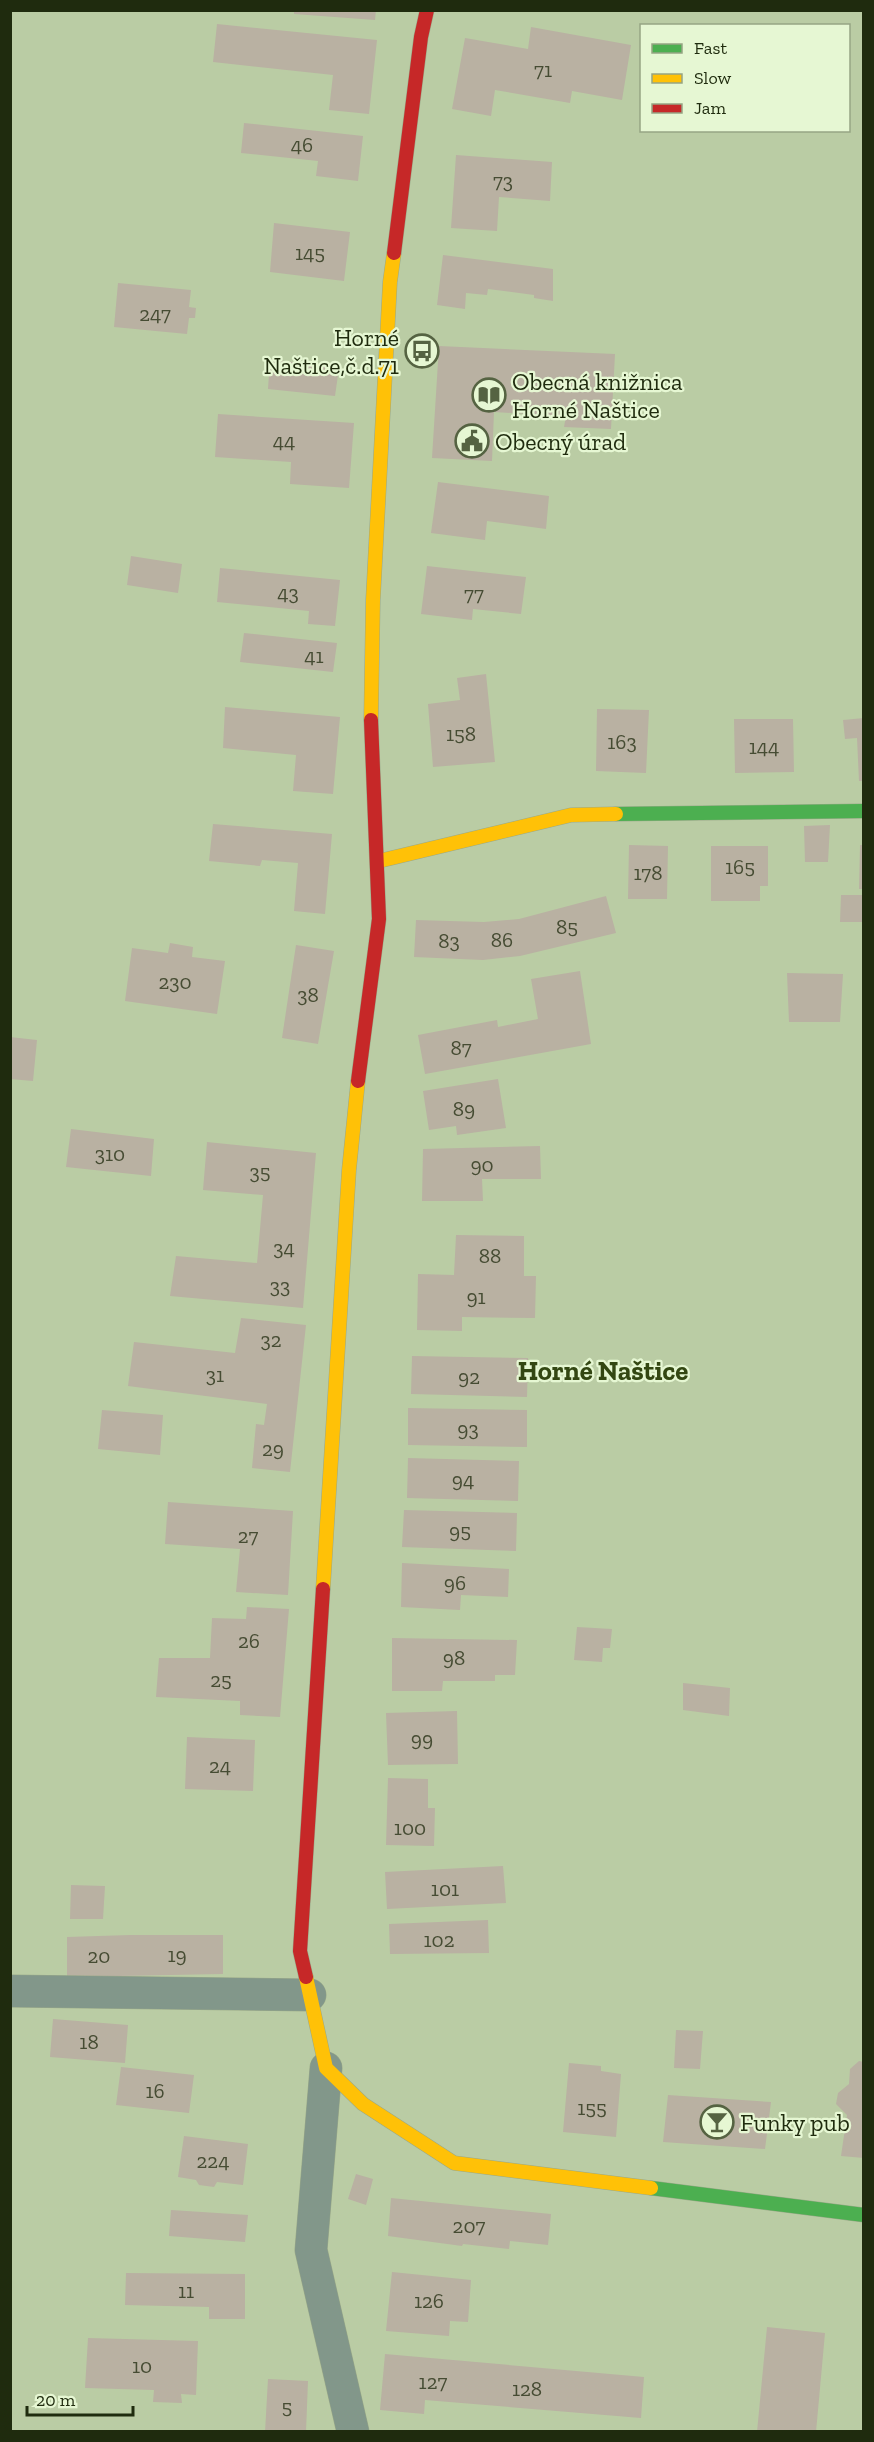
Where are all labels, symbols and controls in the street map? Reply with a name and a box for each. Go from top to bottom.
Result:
legend [640,24,850,132]
text: Fast [694,37,727,59]
house number: 71 [534,57,552,82]
text: Slow [694,67,731,89]
text: Jam [694,97,726,119]
house number: 46 [291,132,313,157]
house number: 73 [493,168,513,193]
house number: 145 [295,240,325,265]
house number: 247 [139,301,171,326]
place label: Horné Naštice,č.d.71 [263,323,399,380]
bus stop icon: Horné Naštice,č.d.71 [404,333,440,369]
place label: Obecná knižnica Horné Naštice [512,367,683,424]
library icon: Obecná knižnica Horné Naštice [471,377,507,413]
public building icon: Obecný úrad [454,423,490,459]
place label: Obecný úrad [495,427,626,456]
house number: 44 [273,428,295,453]
house number: 43 [277,580,299,605]
house number: 77 [464,581,484,606]
house number: 41 [304,643,324,668]
house number: 158 [446,721,476,746]
house number: 163 [607,729,637,754]
house number: 144 [749,734,779,759]
house number: 165 [725,854,755,879]
house number: 178 [634,860,662,885]
house number: 85 [556,914,578,939]
house number: 86 [491,927,513,952]
house number: 83 [438,928,460,953]
house number: 230 [158,969,192,994]
house number: 38 [297,982,319,1007]
house number: 87 [450,1035,472,1060]
house number: 89 [453,1096,475,1121]
house number: 310 [95,1141,125,1166]
house number: 90 [470,1152,494,1177]
house number: 35 [249,1159,271,1184]
house number: 34 [273,1235,295,1260]
house number: 88 [479,1243,501,1268]
house number: 33 [270,1273,290,1298]
house number: 91 [466,1284,486,1309]
house number: 32 [260,1327,282,1352]
district label: Horné Naštice [518,1355,688,1387]
house number: 31 [206,1362,224,1387]
house number: 92 [458,1364,480,1389]
house number: 93 [457,1416,479,1441]
house number: 29 [262,1436,284,1461]
house number: 94 [452,1467,474,1492]
house number: 95 [449,1518,471,1543]
house number: 27 [238,1523,258,1548]
house number: 96 [444,1570,466,1595]
house number: 26 [238,1628,260,1653]
house number: 98 [443,1645,465,1670]
house number: 25 [210,1667,232,1692]
house number: 99 [411,1726,433,1751]
house number: 24 [209,1753,231,1778]
house number: 100 [394,1815,426,1840]
house number: 101 [431,1876,459,1901]
house number: 102 [424,1927,455,1952]
house number: 19 [167,1942,187,1967]
house number: 20 [88,1943,110,1968]
house number: 18 [79,2029,99,2054]
house number: 16 [145,2078,165,2103]
house number: 155 [577,2095,607,2120]
bar icon: Funky pub [699,2104,735,2140]
place label: Funky pub [740,2108,850,2137]
house number: 224 [197,2148,229,2173]
house number: 207 [453,2213,486,2238]
house number: 11 [178,2278,194,2303]
house number: 126 [414,2288,444,2313]
house number: 10 [132,2353,152,2378]
house number: 127 [419,2369,448,2394]
house number: 128 [512,2376,542,2401]
scale bar [27,2379,134,2417]
text: 20 m [36,2389,76,2411]
house number: 5 [282,2394,292,2419]

